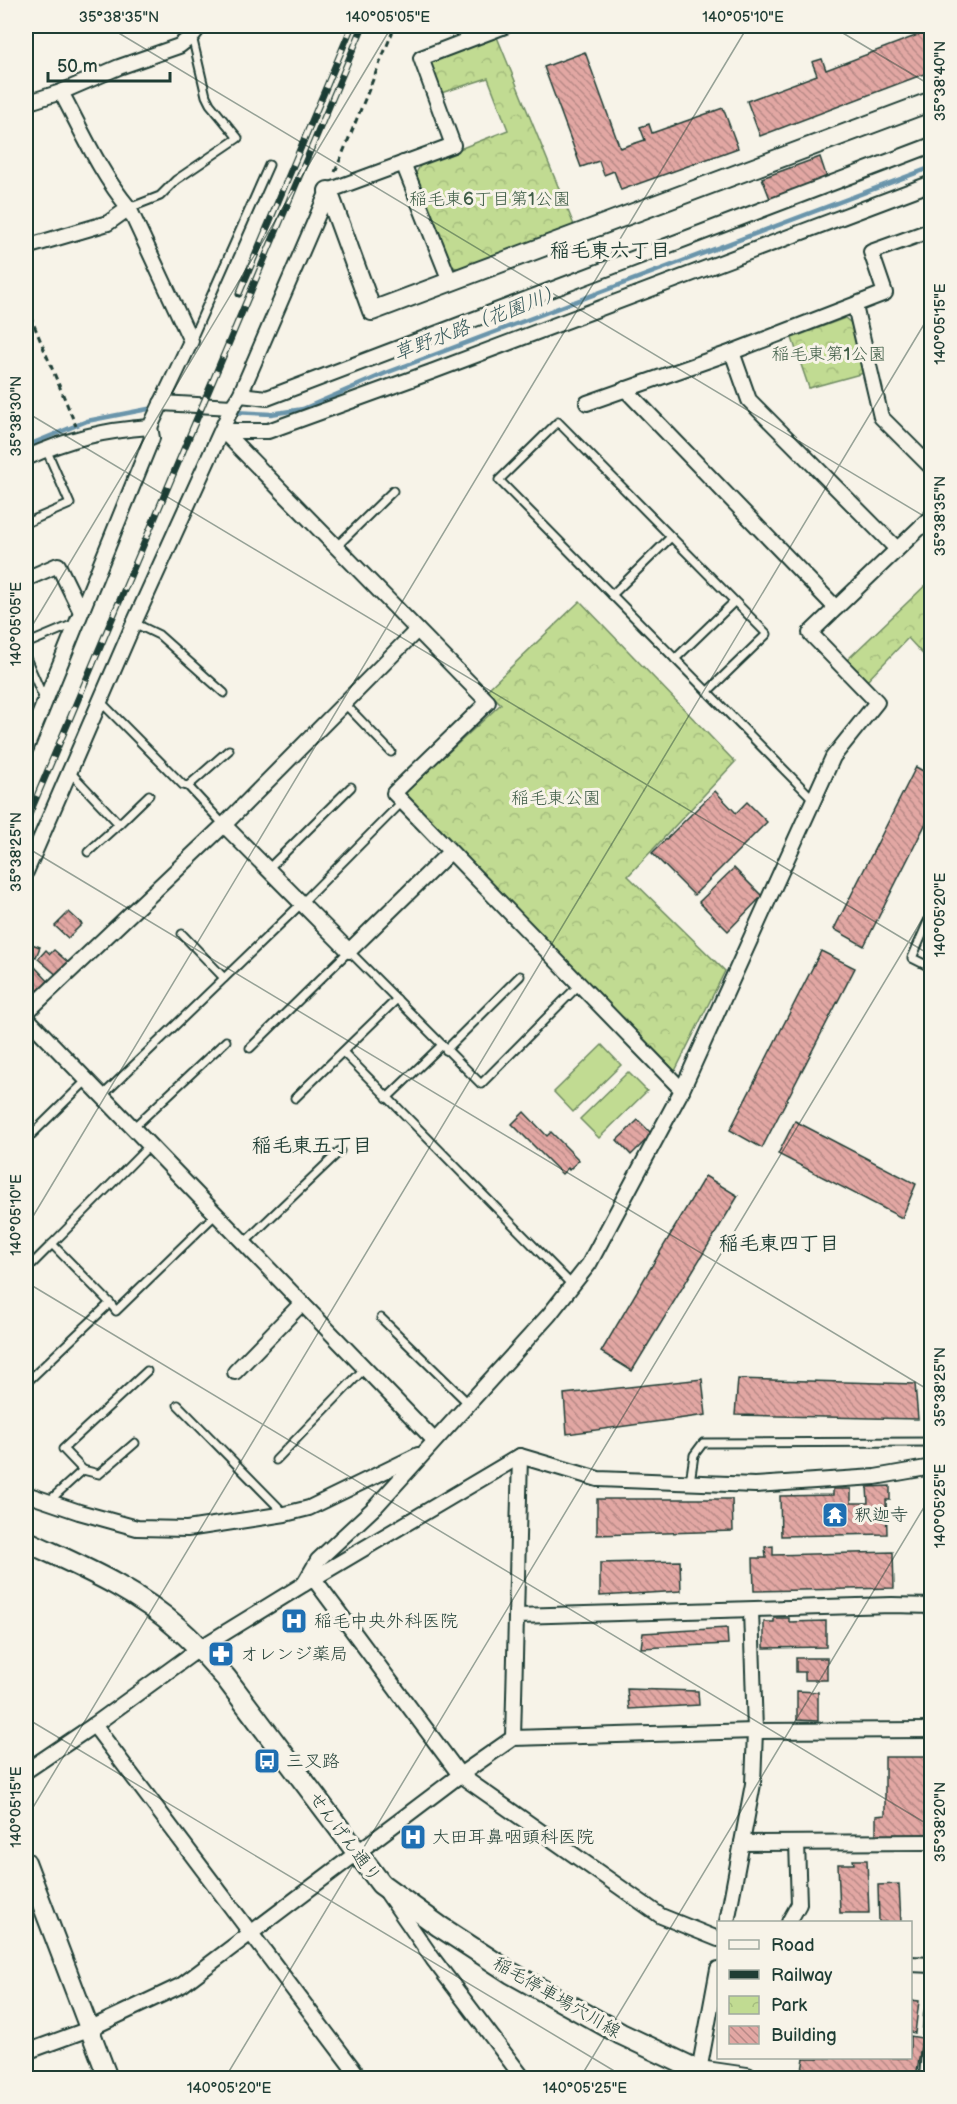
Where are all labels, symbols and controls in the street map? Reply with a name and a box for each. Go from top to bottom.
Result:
text: 35°38'35"N [79,8,159,27]
text: 140°05'05"E [346,8,430,27]
text: 140°05'10"E [702,8,784,27]
text: 35°38'40"N [931,41,950,121]
scale bar [48,45,170,83]
text: 50 m [57,56,98,77]
park label: 稲毛東6丁目第1公園 [409,189,571,210]
district label: 稲毛東六丁目 [550,239,670,263]
water label: 草野水路（花園川） [390,279,567,366]
text: 140°05'15"E [931,283,950,365]
park label: 稲毛東第1公園 [772,344,886,365]
text: 35°38'30"N [7,376,26,456]
text: 35°38'35"N [931,476,950,556]
text: 140°05'05"E [7,582,26,666]
park label: 稲毛東公園 [511,788,601,809]
text: 35°38'25"N [7,812,26,892]
text: 140°05'20"E [931,873,950,957]
district label: 稲毛東五丁目 [252,1134,372,1158]
text: 140°05'10"E [7,1174,26,1256]
district label: 稲毛東四丁目 [719,1232,839,1256]
text: 35°38'25"N [931,1347,950,1427]
text: 140°05'25"E [931,1464,950,1548]
temple icon: 釈迦寺 [820,1500,850,1530]
place label: 釈迦寺 [854,1505,908,1526]
hospital icon: 稲毛中央外科医院 [279,1606,309,1636]
place label: 稲毛中央外科医院 [314,1611,458,1632]
pharmacy icon: オレンジ薬局 [206,1639,236,1669]
place label: オレンジ薬局 [240,1644,348,1665]
bus stop icon: 三叉路 [252,1746,282,1776]
place label: 三叉路 [286,1751,340,1772]
text: 140°05'15"E [7,1766,26,1848]
text: 35°38'20"N [931,1782,950,1862]
street label: せんげん通り [304,1788,385,1887]
hospital icon: 大田耳鼻咽頭科医院 [398,1822,428,1852]
place label: 大田耳鼻咽頭科医院 [432,1827,594,1848]
legend [717,1921,912,2059]
text: Road [771,1935,815,1956]
street label: 稲毛停車場穴川線 [489,1952,624,2043]
text: Railway [771,1965,833,1986]
text: Park [771,1995,807,2016]
text: Building [771,2025,837,2046]
text: 140°05'20"E [187,2079,271,2098]
text: 140°05'25"E [543,2079,627,2098]

